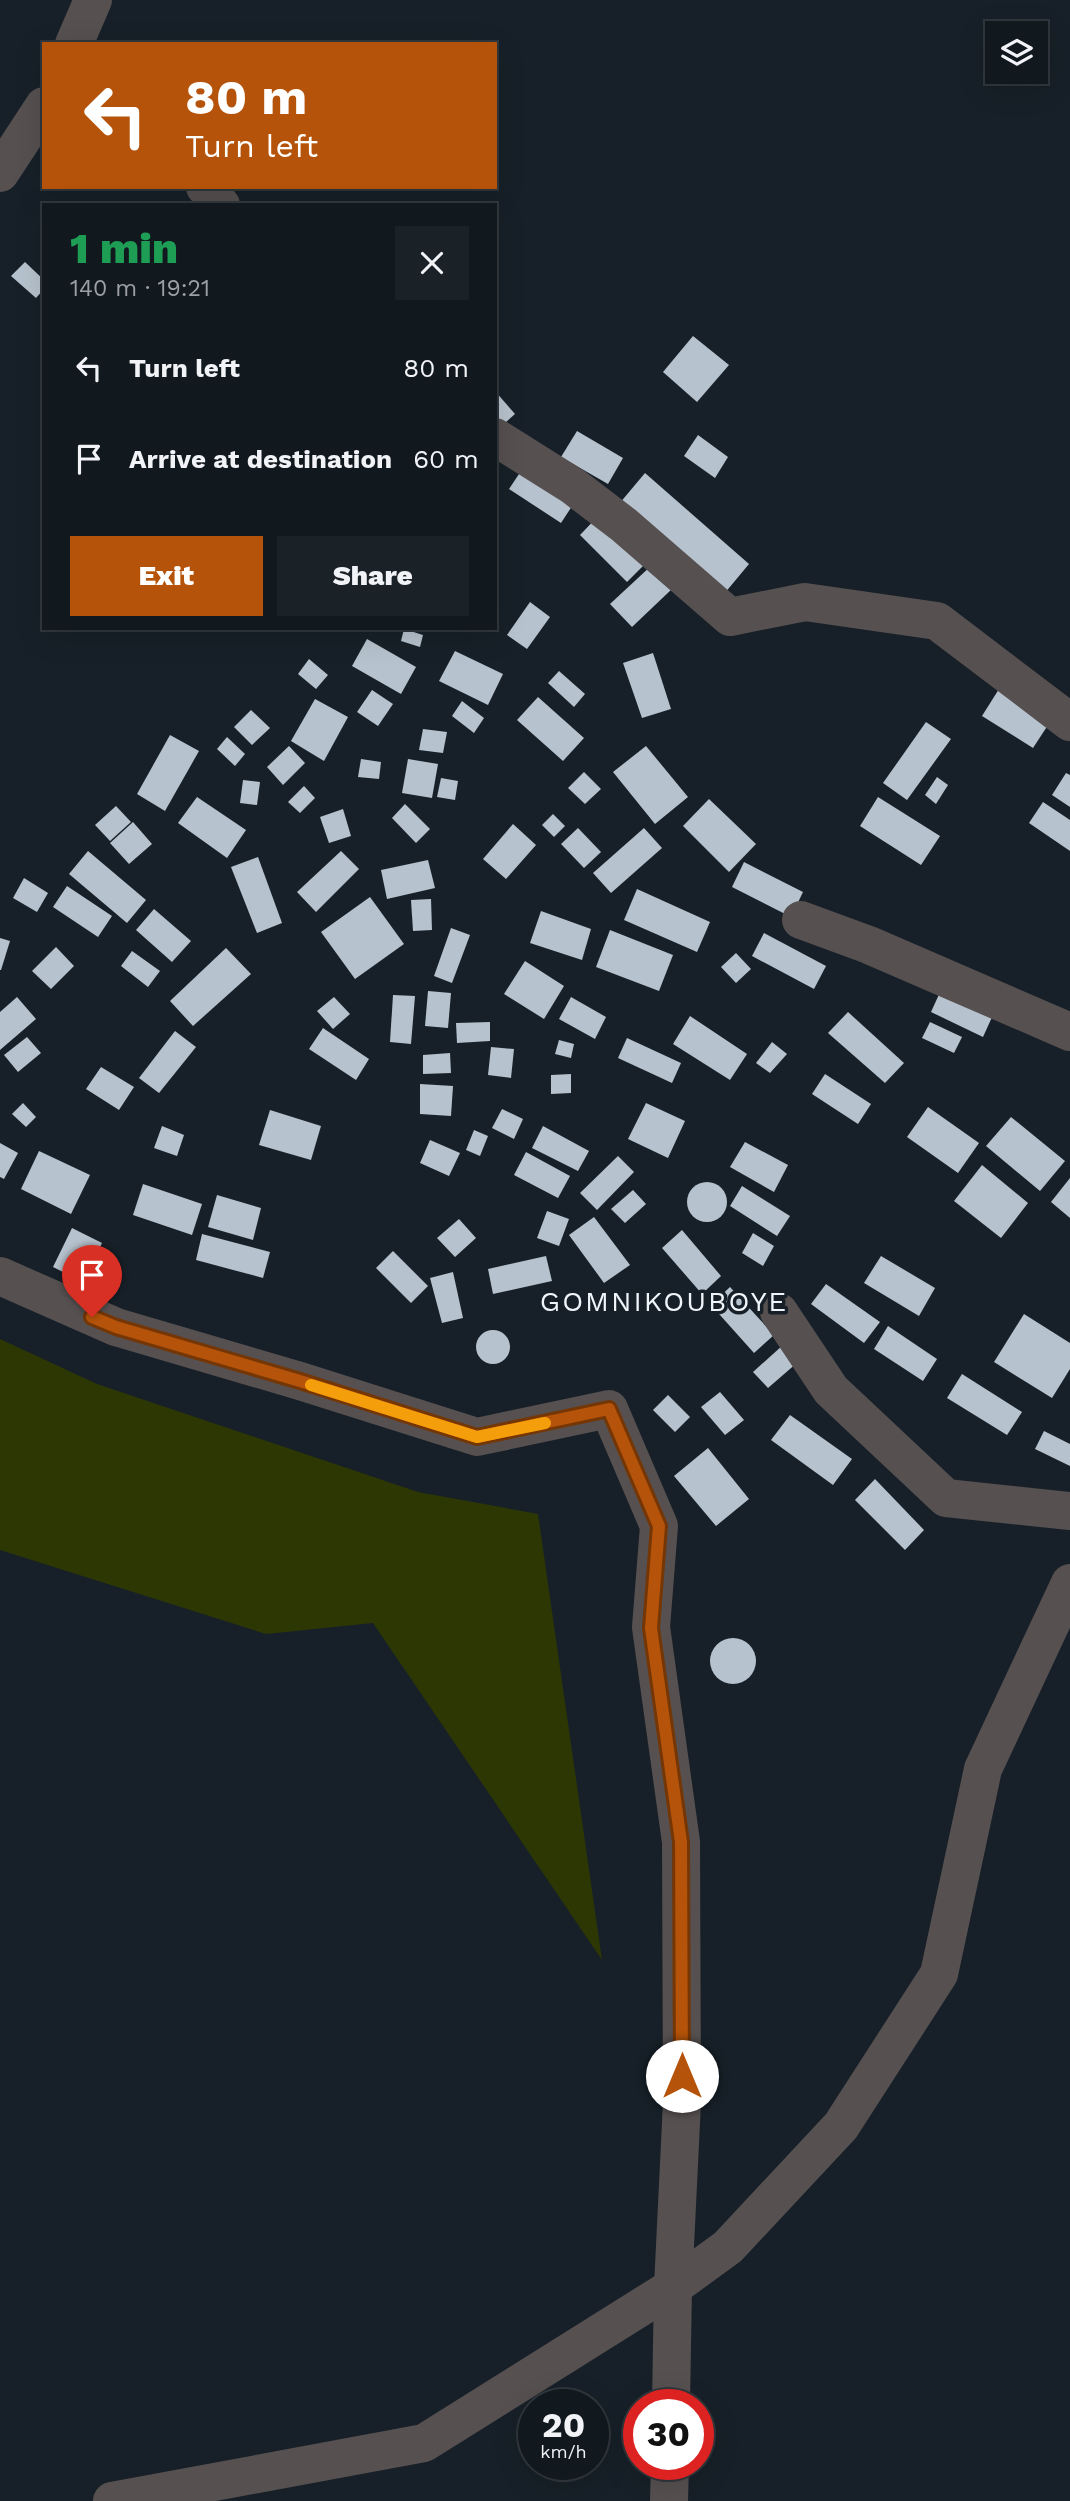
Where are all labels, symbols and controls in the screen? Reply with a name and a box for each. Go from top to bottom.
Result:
map controls [985,21,1048,84]
button: layers [985,21,1048,84]
text: 80 m [185,68,307,126]
icon: left [70,70,161,161]
text: Turn left [185,127,318,165]
text: 1 min [70,224,178,273]
button: close [395,226,469,300]
text: 140 m · 19:21 [70,275,210,302]
icon: left [70,349,108,387]
text: Turn left [129,353,240,383]
text: 80 m [403,353,469,383]
icon: arrive [70,440,108,478]
text: Arrive at destination [129,444,392,474]
text: 60 m [413,444,479,474]
button: Exit [70,536,263,616]
button: Share [277,536,469,616]
pin [62,1245,122,1317]
icon: arrive [73,1256,111,1294]
district label: GOMNIKOUBOYE [540,1285,788,1318]
position arrow [645,2039,719,2113]
speed limit sign: 30 [623,2389,714,2480]
text: 20 [542,2404,585,2446]
text: km/h [540,2441,587,2462]

